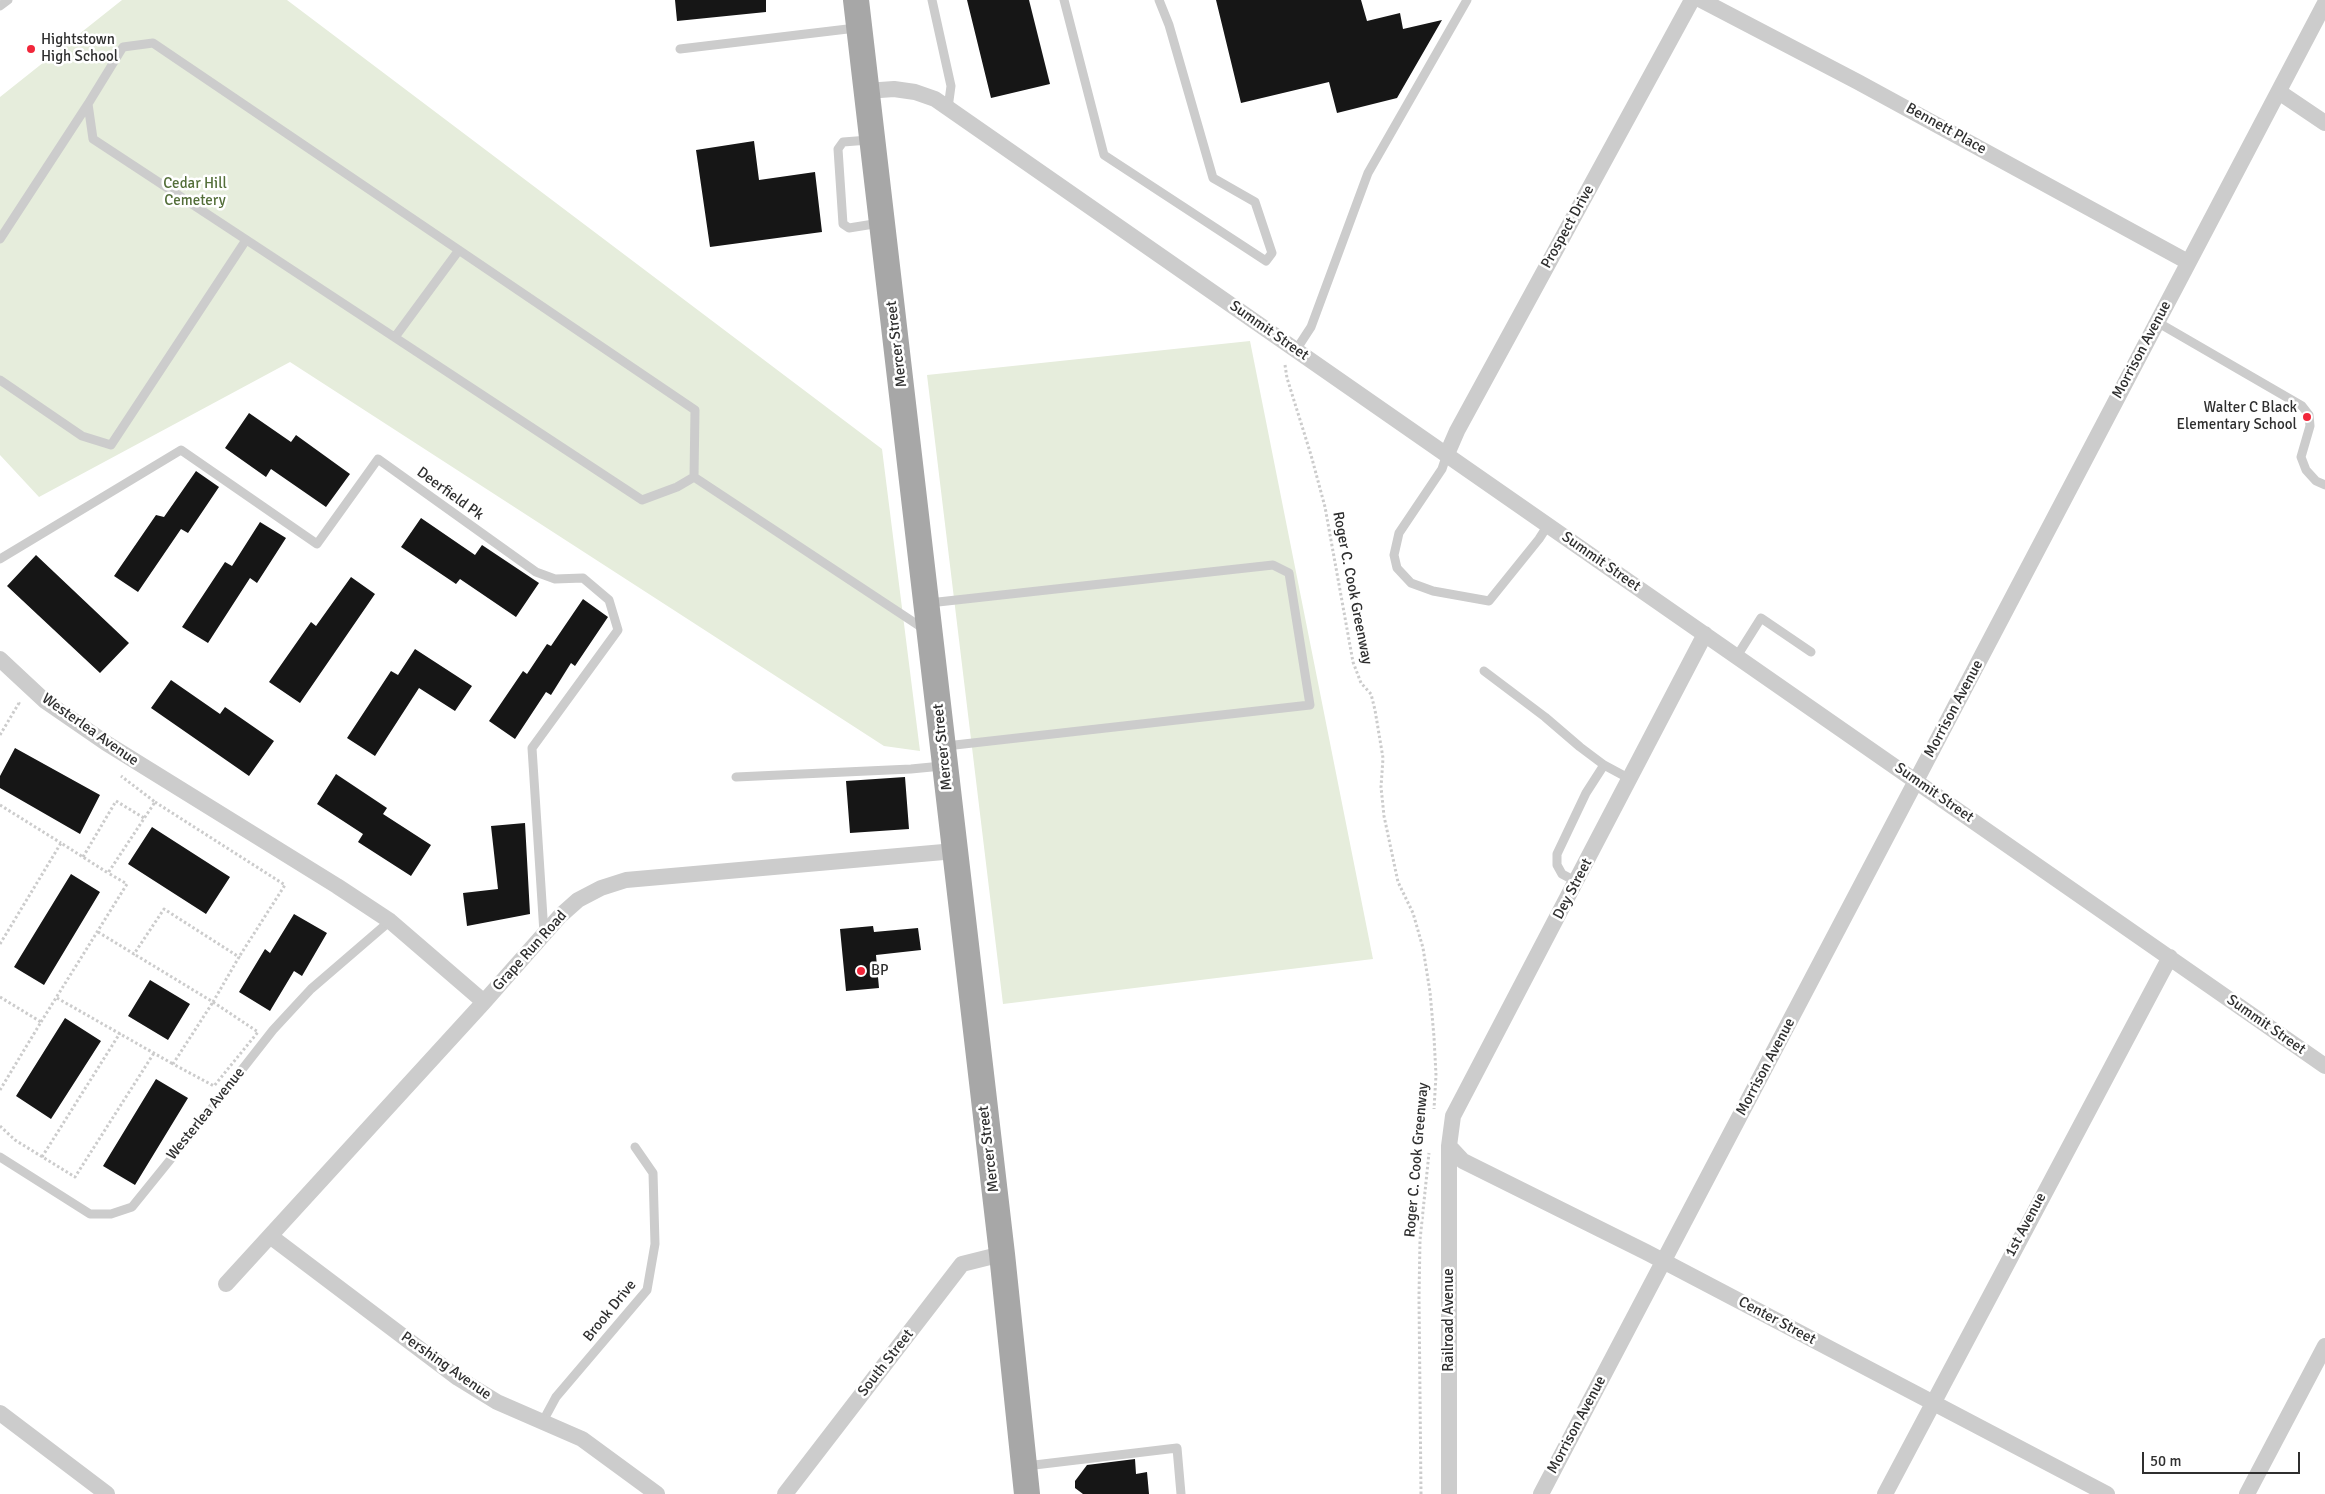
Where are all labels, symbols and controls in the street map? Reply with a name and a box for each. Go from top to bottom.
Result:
place label: Hightstown High School [41,31,118,66]
marker: Hightstown High School [25,43,37,55]
street label: Bennett Place [1903,99,1989,159]
park label: Cedar Hill Cemetery [163,175,227,210]
street label: Prospect Drive [1538,182,1598,272]
street label: Summit Street [1226,297,1312,365]
street label: Morrison Avenue [2109,298,2175,402]
street label: Mercer Street [883,300,911,388]
place label: Walter C Black Elementary School [2176,399,2297,434]
marker: Walter C Black Elementary School [2301,411,2313,423]
street label: Deerfield Pk [413,464,487,524]
street label: Roger C. Cook Greenway [1328,510,1376,666]
street label: Summit Street [1558,528,1644,596]
street label: Morrison Avenue [1921,657,1987,761]
street label: Westerlea Avenue [38,690,142,770]
street label: Mercer Street [929,703,957,791]
street label: Summit Street [1891,759,1977,827]
street label: Dey Street [1549,855,1597,923]
street label: Grape Run Road [489,907,571,995]
place label: BP [871,962,889,980]
marker: BP [855,965,867,977]
street label: Summit Street [2223,991,2309,1059]
street label: Morrison Avenue [1733,1015,1799,1119]
street label: Westerlea Avenue [163,1064,249,1164]
street label: Roger C. Cook Greenway [1401,1082,1433,1238]
street label: Mercer Street [975,1105,1003,1193]
street label: 1st Avenue [2002,1190,2050,1260]
street label: Railroad Avenue [1440,1268,1458,1372]
street label: Brook Drive [580,1277,640,1345]
street label: Center Street [1735,1293,1819,1349]
street label: South Street [854,1326,918,1400]
street label: Pershing Avenue [397,1328,495,1404]
street label: Morrison Avenue [1544,1373,1610,1477]
scale bar [2145,1442,2302,1474]
text: 50 m [2150,1452,2181,1470]

